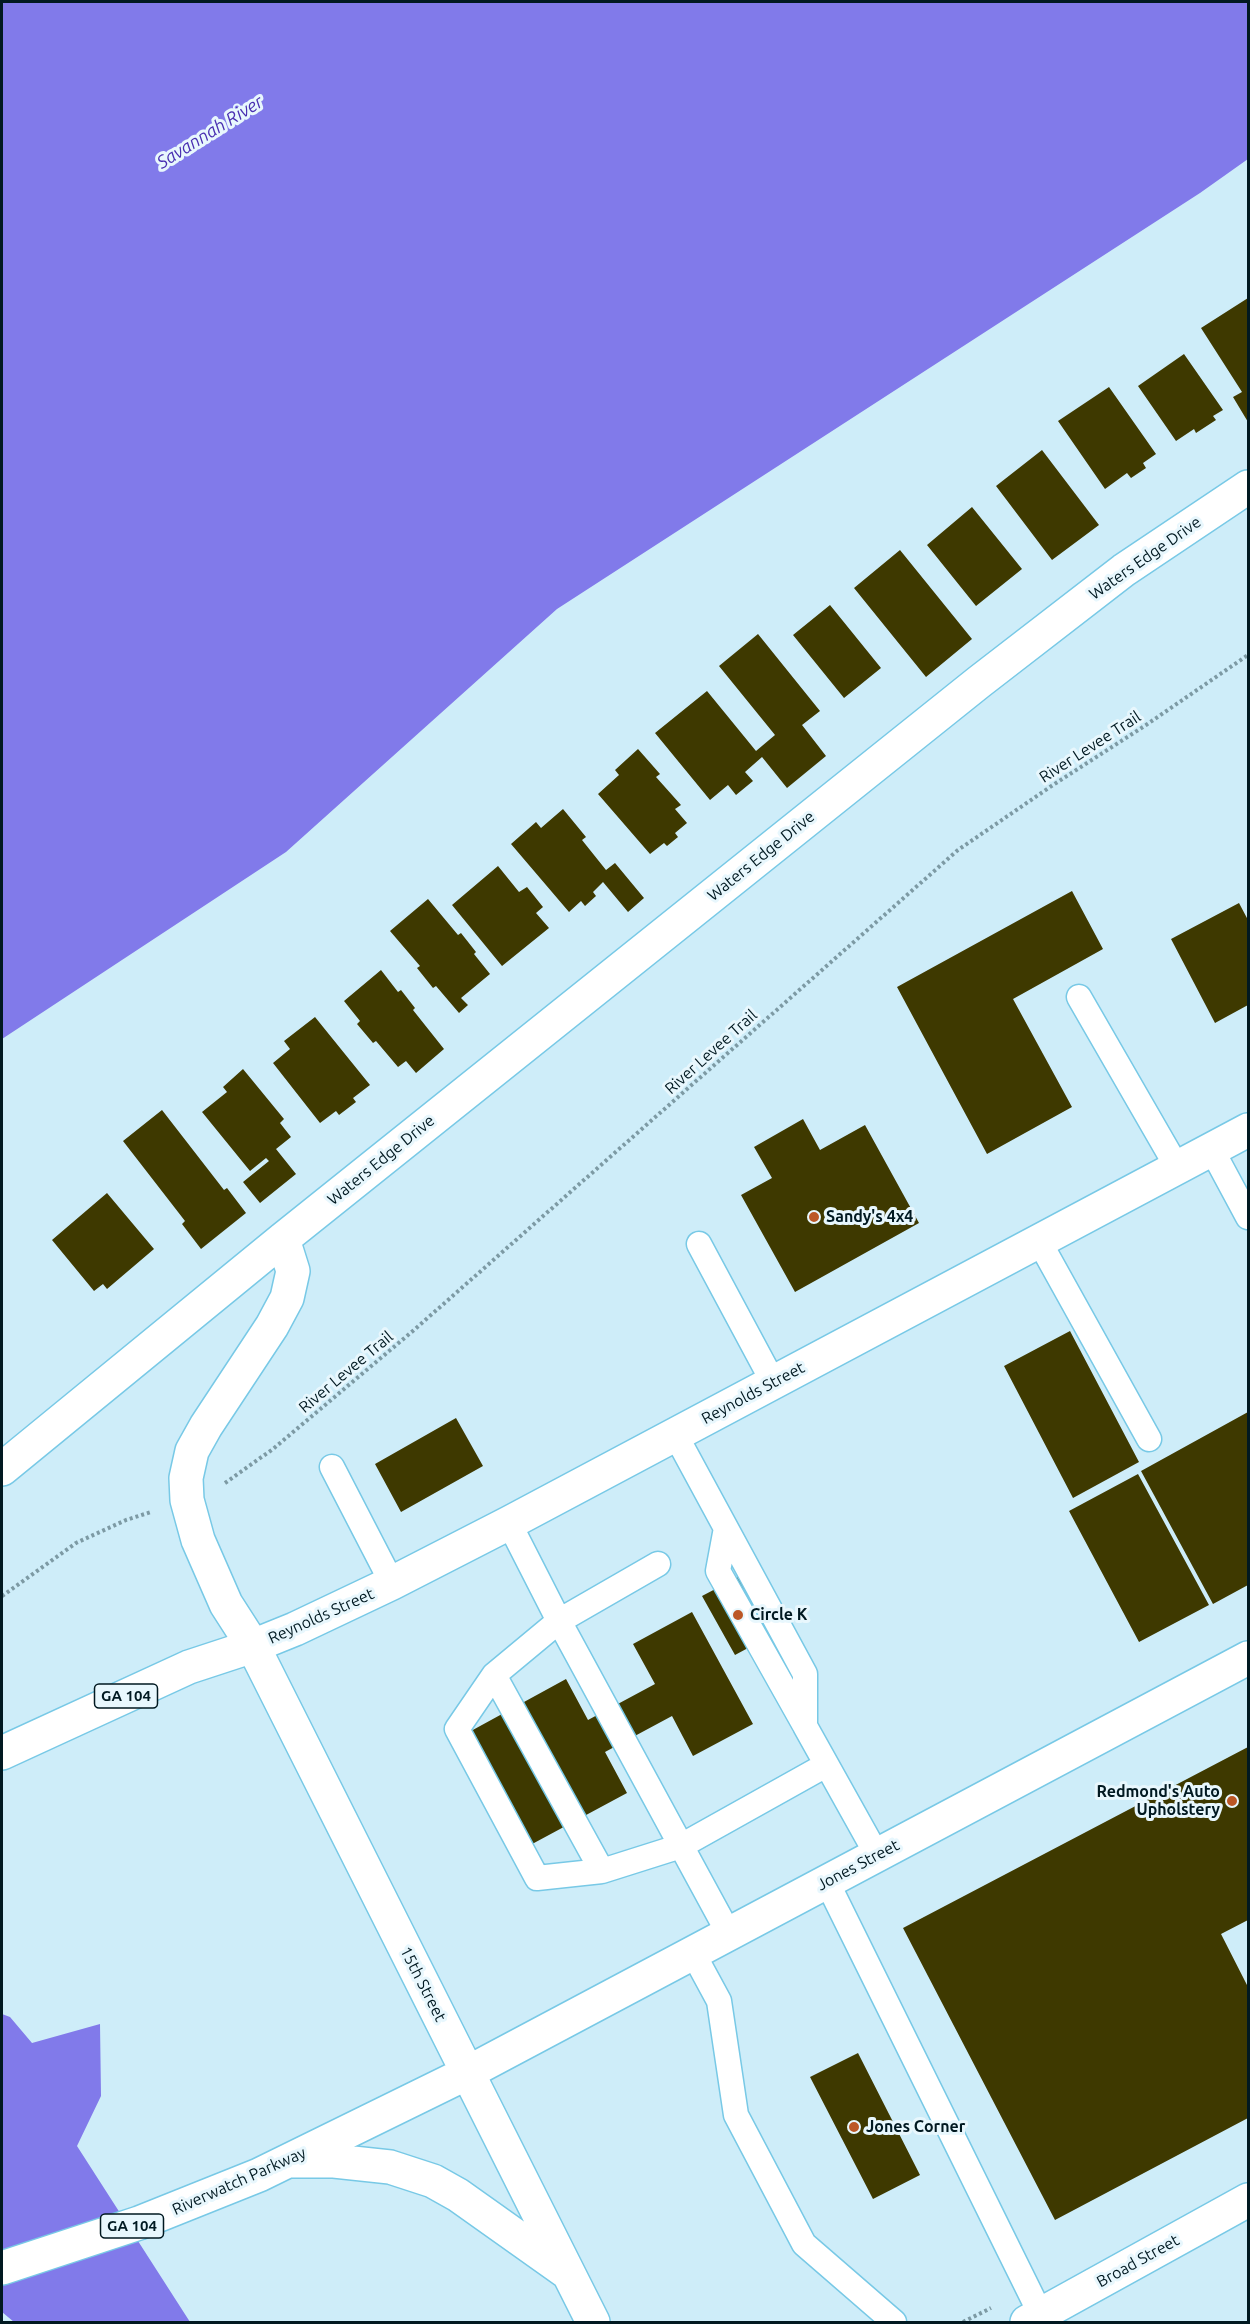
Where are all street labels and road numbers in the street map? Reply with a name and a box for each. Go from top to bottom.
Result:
street label: Waters Edge Drive [1085,512,1205,604]
street label: River Levee Trail [1036,707,1144,787]
street label: Waters Edge Drive [704,807,818,905]
street label: River Levee Trail [661,1006,761,1098]
street label: Waters Edge Drive [324,1111,438,1209]
street label: River Levee Trail [295,1327,397,1417]
street label: Reynolds Street [698,1358,808,1428]
street label: Reynolds Street [265,1584,377,1648]
road number: GA 104 [94,1684,158,1708]
street label: Jones Street [814,1835,902,1895]
street label: 15th Street [396,1943,450,2025]
street label: Riverwatch Parkway [169,2143,309,2219]
road number: GA 104 [100,2214,164,2238]
street label: Broad Street [1093,2230,1183,2292]

